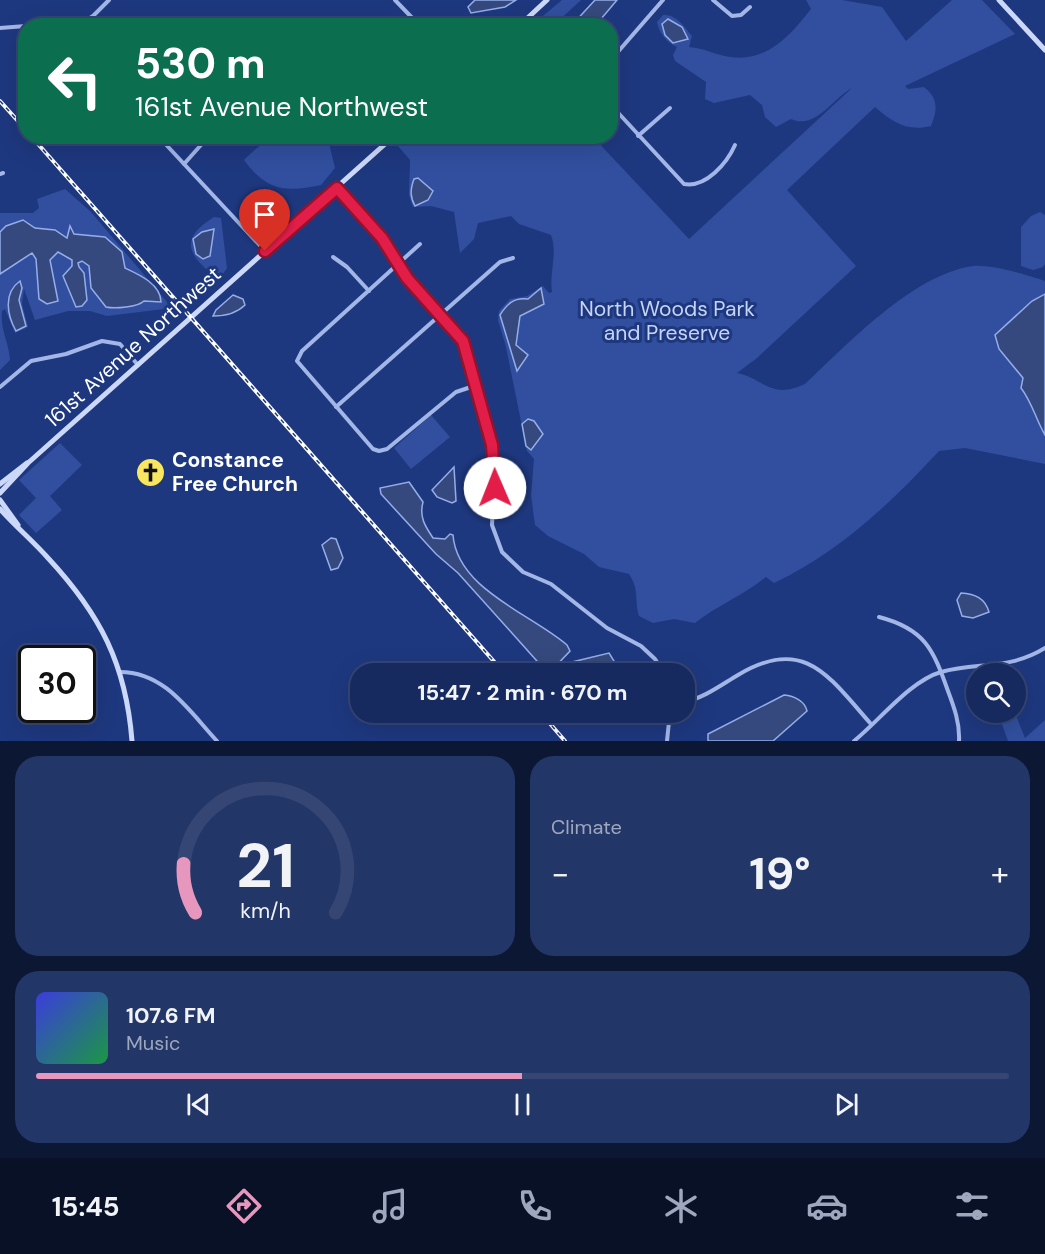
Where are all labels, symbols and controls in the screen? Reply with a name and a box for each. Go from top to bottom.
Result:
text: 530 m [135,36,265,91]
icon: left [36,42,114,120]
text: 161st Avenue Northwest [135,89,428,124]
pin [239,189,290,251]
icon: arrive [248,198,281,231]
street label: 161st Avenue Northwest [39,260,227,434]
park label: North Woods Park and Preserve [579,295,755,347]
place label: Constance Free Church [172,446,298,498]
church icon: Constance Free Church [135,456,167,488]
position arrow [463,456,527,520]
speed limit sign: 30 [18,645,96,723]
map controls [966,663,1026,723]
button: search [966,663,1026,723]
text: 15:47 · 2 min · 670 m [417,678,628,707]
text: Climate [551,814,622,840]
text: 21 [236,825,294,906]
text: 19° [749,844,811,903]
text: − [551,852,569,895]
text: + [991,852,1009,895]
text: km/h [240,897,290,925]
text: 107.6 FM [126,1001,216,1030]
text: Music [126,1030,181,1056]
icon: previous [182,1088,215,1121]
icon: pause [506,1088,539,1121]
icon: next [830,1088,863,1121]
icon: directions [223,1185,265,1227]
icon: music [369,1185,411,1227]
icon: phone [514,1185,556,1227]
icon: climate [660,1185,702,1227]
icon: car [806,1185,848,1227]
icon: filters [951,1185,993,1227]
text: 15:45 [52,1189,120,1224]

